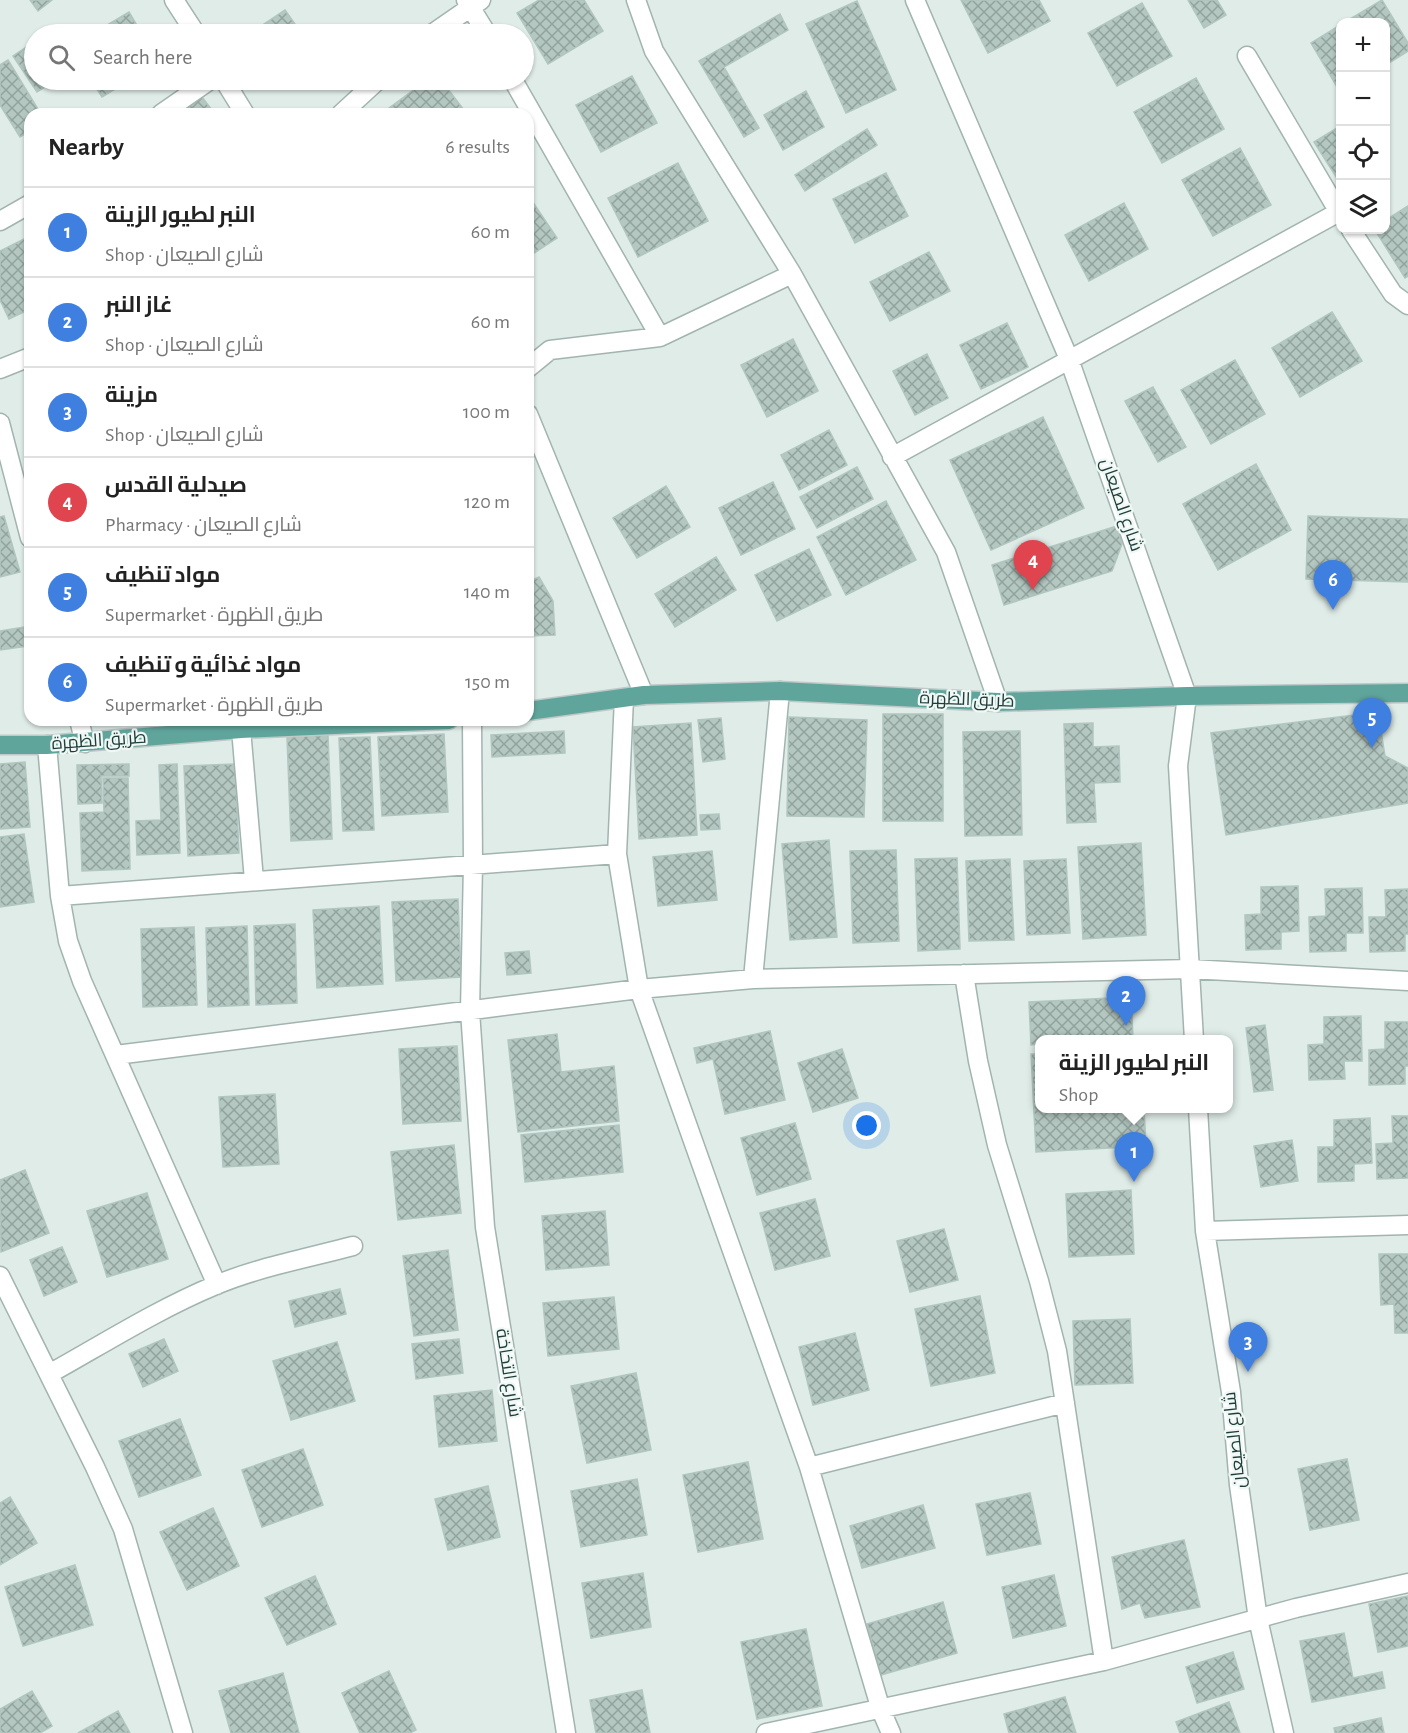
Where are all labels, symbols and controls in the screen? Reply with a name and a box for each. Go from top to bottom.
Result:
map controls [1336,18,1390,234]
button: + [1336,18,1390,72]
search box [24,24,534,90]
icon: search [45,41,78,74]
text: Search here [93,46,192,68]
button: − [1336,72,1390,126]
button: locate [1336,126,1390,180]
text: Nearby [48,134,124,160]
text: 6 results [445,137,510,157]
button: layers [1336,180,1390,234]
text: النبر لطيور الزينة [105,204,256,226]
text: 1 [64,222,71,242]
text: 60 m [471,222,510,242]
text: Shop · شارع الصيعان [105,245,264,265]
text: غاز النبر [105,294,173,316]
text: 2 [63,312,72,332]
text: 60 m [471,312,510,332]
text: Shop · شارع الصيعان [105,335,264,355]
text: مزينة [105,384,158,406]
text: 3 [63,402,72,422]
text: 100 m [463,402,510,422]
text: Shop · شارع الصيعان [105,425,264,445]
street label: شارع الصيعان [1095,456,1146,554]
text: صيدلية القدس [105,474,247,496]
text: 4 [62,492,73,512]
text: 120 m [464,492,510,512]
text: Pharmacy · شارع الصيعان [105,515,302,535]
pin: 4 [1014,540,1052,590]
pin: 6 [1314,560,1352,610]
text: مواد تنظيف [105,564,220,586]
text: 5 [63,582,72,602]
text: 140 m [464,582,510,602]
text: Supermarket · طريق الظهرة [105,605,323,625]
text: مواد غذائية و تنظيف [105,654,301,676]
text: 6 [63,672,72,692]
text: 150 m [465,672,510,692]
street label: طريق الظهرة [919,689,1015,713]
text: Supermarket · طريق الظهرة [105,695,323,715]
pin: 5 [1352,698,1392,748]
street label: طريق الظهرة [51,729,147,755]
pin: 2 [1106,976,1146,1026]
popup [1035,1035,1233,1113]
text: النبر لطيور الزينة [1059,1052,1209,1074]
text: Shop [1059,1085,1098,1105]
your location [852,1111,881,1140]
pin: 1 [1114,1132,1154,1182]
pin: 3 [1228,1322,1268,1372]
street label: شارع التخاخة [490,1327,525,1419]
street label: شارع الصيعان [1220,1391,1251,1489]

